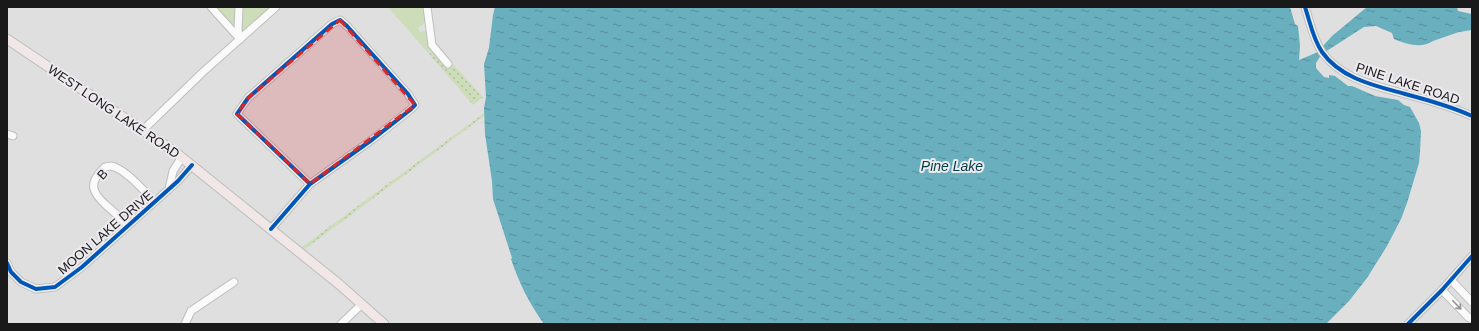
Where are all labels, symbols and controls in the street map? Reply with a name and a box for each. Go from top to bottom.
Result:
street label: PINE LAKE ROAD [1354,60,1462,107]
street label: WEST LONG LAKE ROAD [45,62,182,161]
water label: Pine Lake [921,158,983,174]
street label: B [94,166,111,183]
street label: MOON LAKE DRIVE [55,187,156,278]
one-way arrow [1452,300,1462,310]

